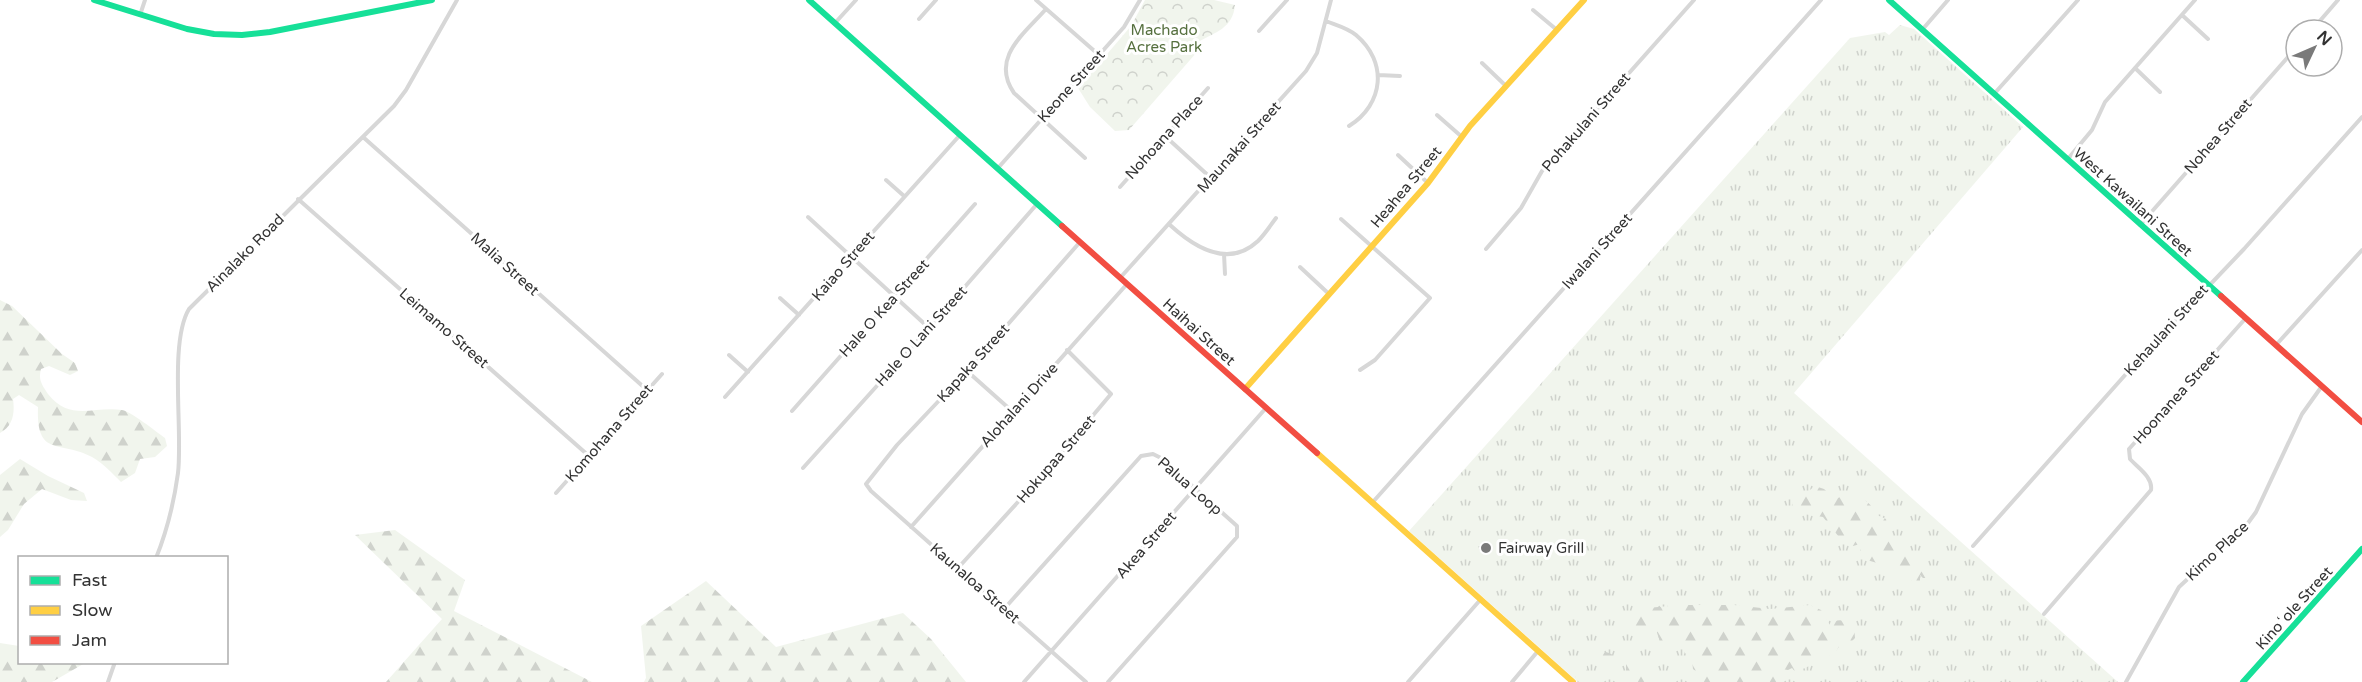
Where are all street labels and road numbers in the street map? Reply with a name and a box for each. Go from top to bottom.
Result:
street label: Keone Street [1034,46,1109,126]
street label: Pohakulani Street [1538,68,1634,175]
street label: Nohoana Place [1121,91,1207,183]
street label: Nohea Street [2180,95,2256,177]
street label: Maunakai Street [1193,97,1285,196]
street label: Heahea Street [1367,142,1445,231]
street label: West Kawailani Street [2070,144,2196,260]
street label: Iwalani Street [1558,209,1636,293]
street label: Ainalako Road [202,210,288,296]
street label: Kaiao Street [808,227,878,305]
street label: Malia Street [467,229,543,300]
street label: Hale O Kea Street [835,255,933,361]
street label: Kehaulani Street [2120,280,2212,379]
street label: Hale O Lani Street [871,282,971,390]
street label: Leimamo Street [396,284,493,372]
street label: Haihai Street [1159,295,1239,370]
street label: Kapaka Street [933,320,1013,406]
street label: Hoonanea Street [2129,346,2223,448]
street label: Alohalani Drive [976,359,1062,451]
street label: Komohana Street [562,380,657,486]
street label: Hokupaa Street [1013,411,1099,507]
street label: Palua Loop [1154,453,1226,519]
street label: Akea Street [1112,508,1180,582]
street label: Kimo Place [2182,517,2252,585]
street label: Kaunaloa Street [926,539,1024,627]
street label: Kinoʻole Street [2252,562,2336,653]

